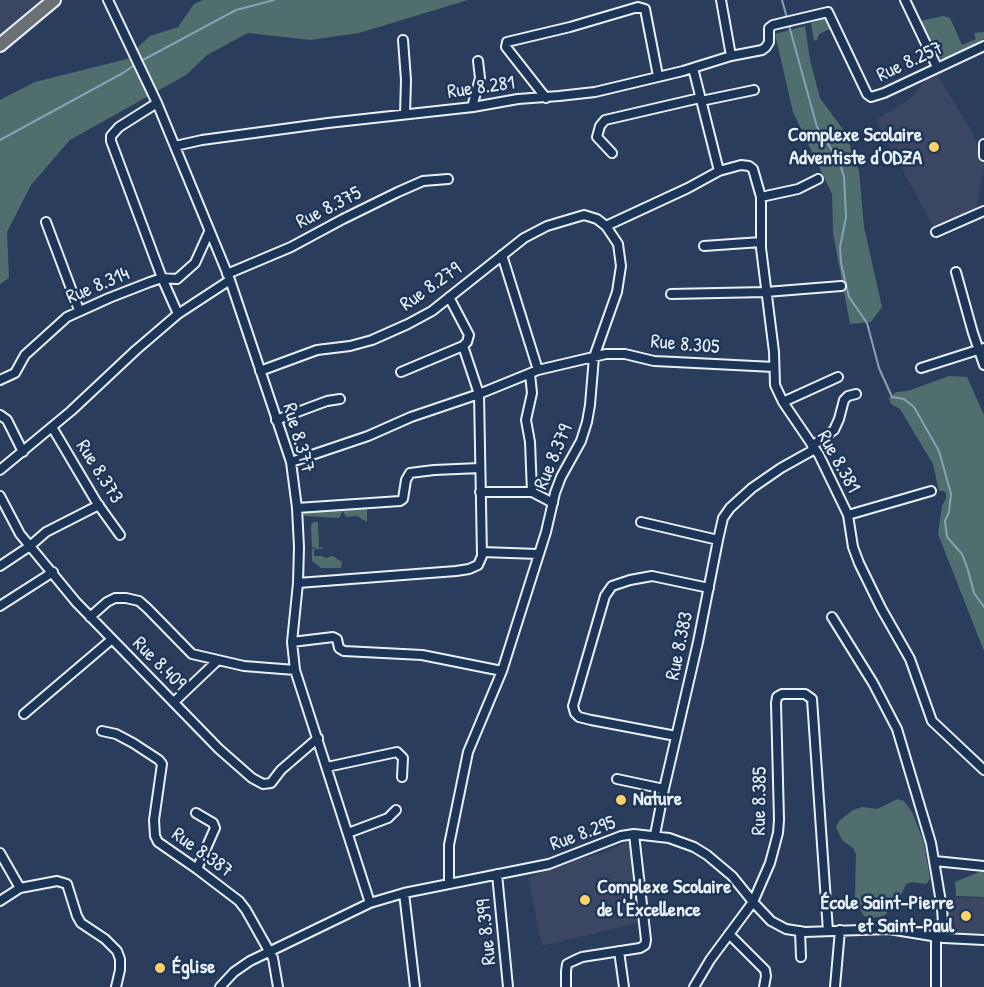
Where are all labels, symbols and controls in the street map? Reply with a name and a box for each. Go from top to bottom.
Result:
street label: Rue 8.257 [873,36,947,88]
street label: Rue 8.281 [446,71,516,105]
place label: Complexe Scolaire Adventiste d'ODZA [788,124,922,171]
marker: Complexe Scolaire Adventiste d'ODZA [927,140,941,154]
street label: Rue 8.375 [292,181,366,235]
street label: Rue 8.279 [396,257,466,317]
street label: Rue 8.314 [63,262,133,310]
street label: Rue 8.305 [650,330,720,360]
street label: Rue 8.377 [277,400,319,476]
street label: Rue 8.379 [530,421,578,493]
street label: Rue 8.381 [811,427,865,497]
street label: Rue 8.373 [70,436,128,508]
street label: Rue 8.383 [661,610,699,682]
street label: Rue 8.409 [127,632,191,696]
street label: Rue 8.385 [747,766,773,836]
place label: Nature [633,788,682,812]
marker: Nature [614,793,628,807]
street label: Rue 8.295 [547,811,619,857]
street label: Rue 8.387 [167,823,237,883]
place label: Complexe Scolaire de l'Excellence [597,876,731,923]
place label: École Saint-Pierre et Saint-Paul [821,892,954,939]
marker: Complexe Scolaire de l'Excellence [578,893,592,907]
street label: Rue 8.399 [472,898,502,966]
marker: École Saint-Pierre et Saint-Paul [959,909,973,923]
place label: Église [172,956,215,980]
marker: Église [153,961,167,975]

